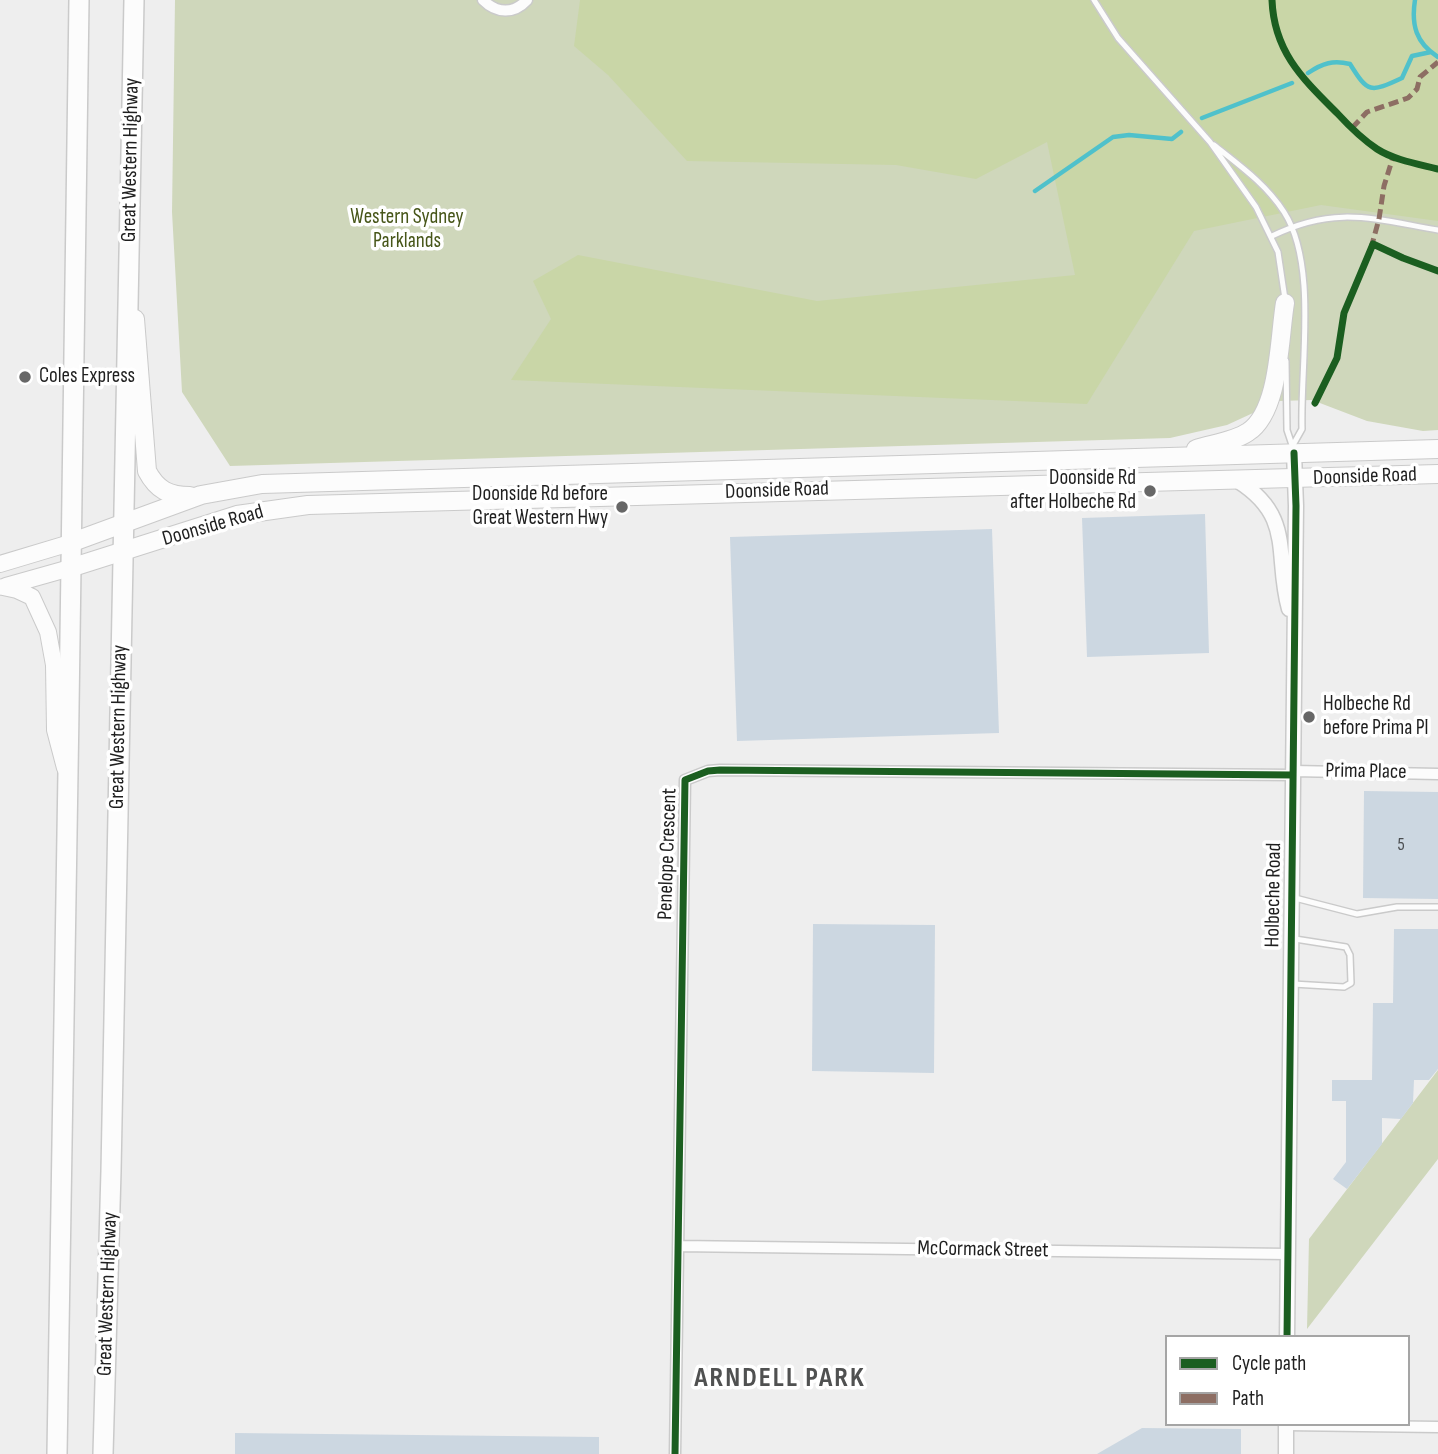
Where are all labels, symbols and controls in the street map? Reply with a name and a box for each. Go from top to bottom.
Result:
street label: Great Western Highway [117,78,145,242]
park label: Western Sydney Parklands [350,205,464,255]
place label: Coles Express [39,364,135,390]
marker: Coles Express [17,369,33,385]
street label: Doonside Road [1313,463,1417,491]
place label: Doonside Rd after Holbeche Rd [1010,466,1136,516]
street label: Doonside Road [725,477,829,505]
place label: Doonside Rd before Great Western Hwy [472,482,608,532]
marker: Doonside Rd after Holbeche Rd [1142,483,1158,499]
marker: Doonside Rd before Great Western Hwy [614,499,630,515]
street label: Doonside Road [160,500,266,552]
street label: Great Western Highway [105,645,133,809]
place label: Holbeche Rd before Prima Pl [1323,692,1428,742]
marker: Holbeche Rd before Prima Pl [1301,709,1317,725]
street label: Prima Place [1325,759,1407,785]
street label: Penelope Crescent [653,788,683,920]
house number: 5 [1397,834,1405,856]
street label: Holbeche Road [1260,842,1288,948]
street label: Great Western Highway [93,1211,123,1377]
street label: McCormack Street [917,1236,1049,1264]
legend [1165,1335,1410,1426]
text: Cycle path [1232,1351,1306,1376]
district label: ARNDELL PARK [696,1362,864,1396]
text: Path [1232,1386,1264,1411]

